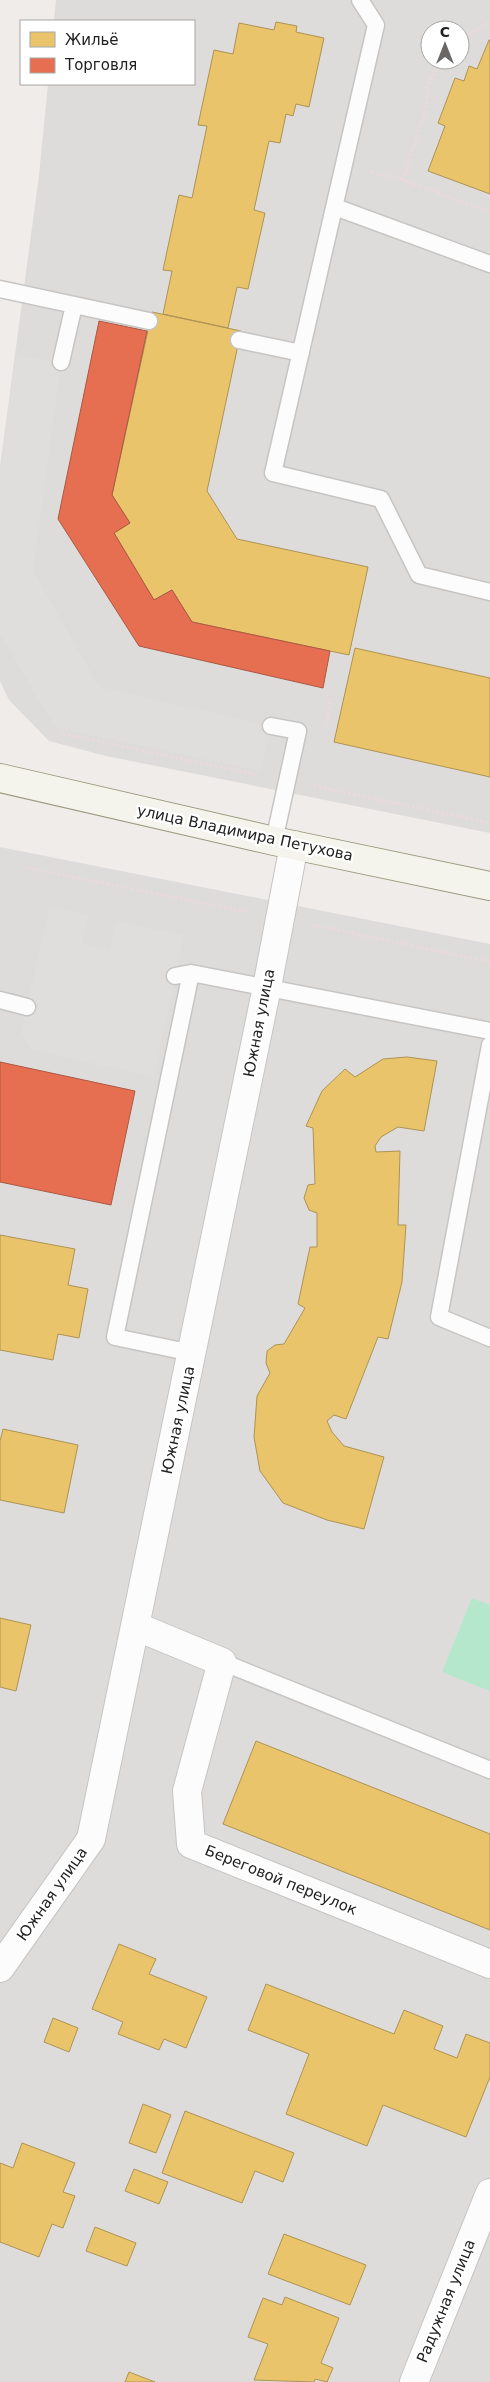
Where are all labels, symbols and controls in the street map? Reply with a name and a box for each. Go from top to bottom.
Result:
legend [20,20,195,85]
north arrow [420,20,470,70]
text: С [440,24,450,40]
text: Жильё [65,31,119,49]
text: Торговля [64,56,137,74]
street label: улица Владимира Петухова [135,801,355,865]
street label: Южная улица [240,967,278,1079]
street label: Южная улица [158,1364,198,1476]
street label: Береговой переулок [202,1841,360,1919]
street label: Южная улица [13,1844,91,1944]
street label: Радужная улица [413,2237,479,2365]

